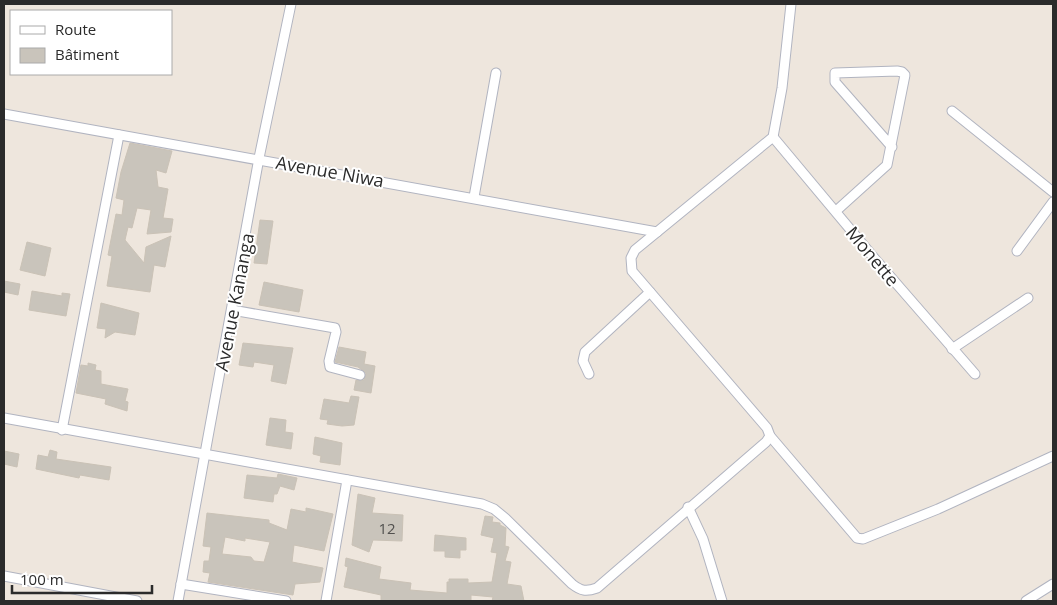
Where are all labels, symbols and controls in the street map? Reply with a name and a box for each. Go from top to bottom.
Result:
legend [10,10,172,75]
text: Route [55,19,96,39]
text: Bâtiment [55,44,119,64]
street label: Avenue Niwa [274,150,386,192]
street label: Monette [841,221,905,291]
street label: Avenue Kananga [209,231,259,373]
house number: 12 [378,518,396,538]
scale bar [12,562,152,594]
text: 100 m [20,569,64,589]

